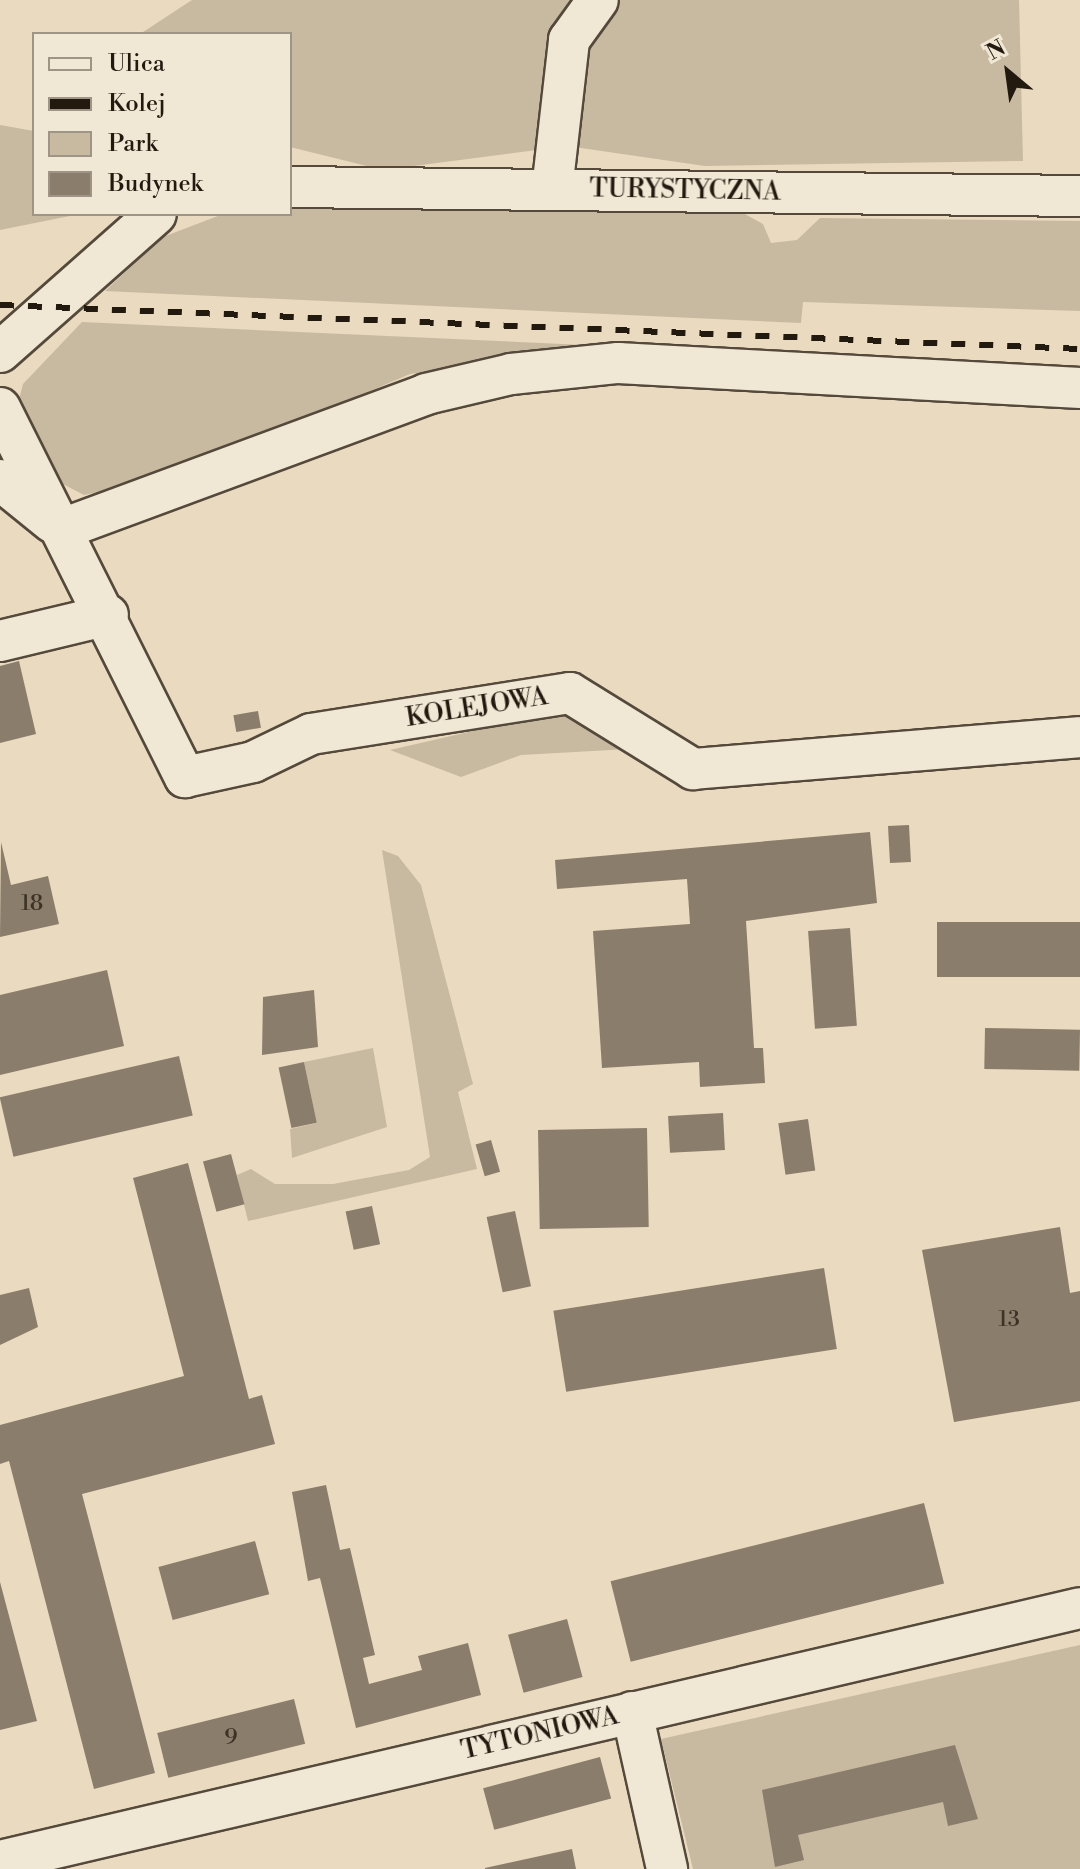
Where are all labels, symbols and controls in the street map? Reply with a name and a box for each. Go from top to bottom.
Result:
legend [32,32,292,216]
north arrow [968,32,1048,112]
text: N [982,35,1010,67]
text: Ulica [108,49,165,79]
text: Kolej [108,89,166,119]
text: Park [108,129,158,159]
text: Budynek [108,169,203,199]
street label: TURYSTYCZNA [589,174,781,208]
street label: KOLEJOWA [404,681,550,735]
house number: 18 [21,891,43,917]
house number: 13 [998,1307,1020,1333]
street label: TYTONIOWA [458,1701,622,1767]
house number: 9 [224,1725,238,1751]

